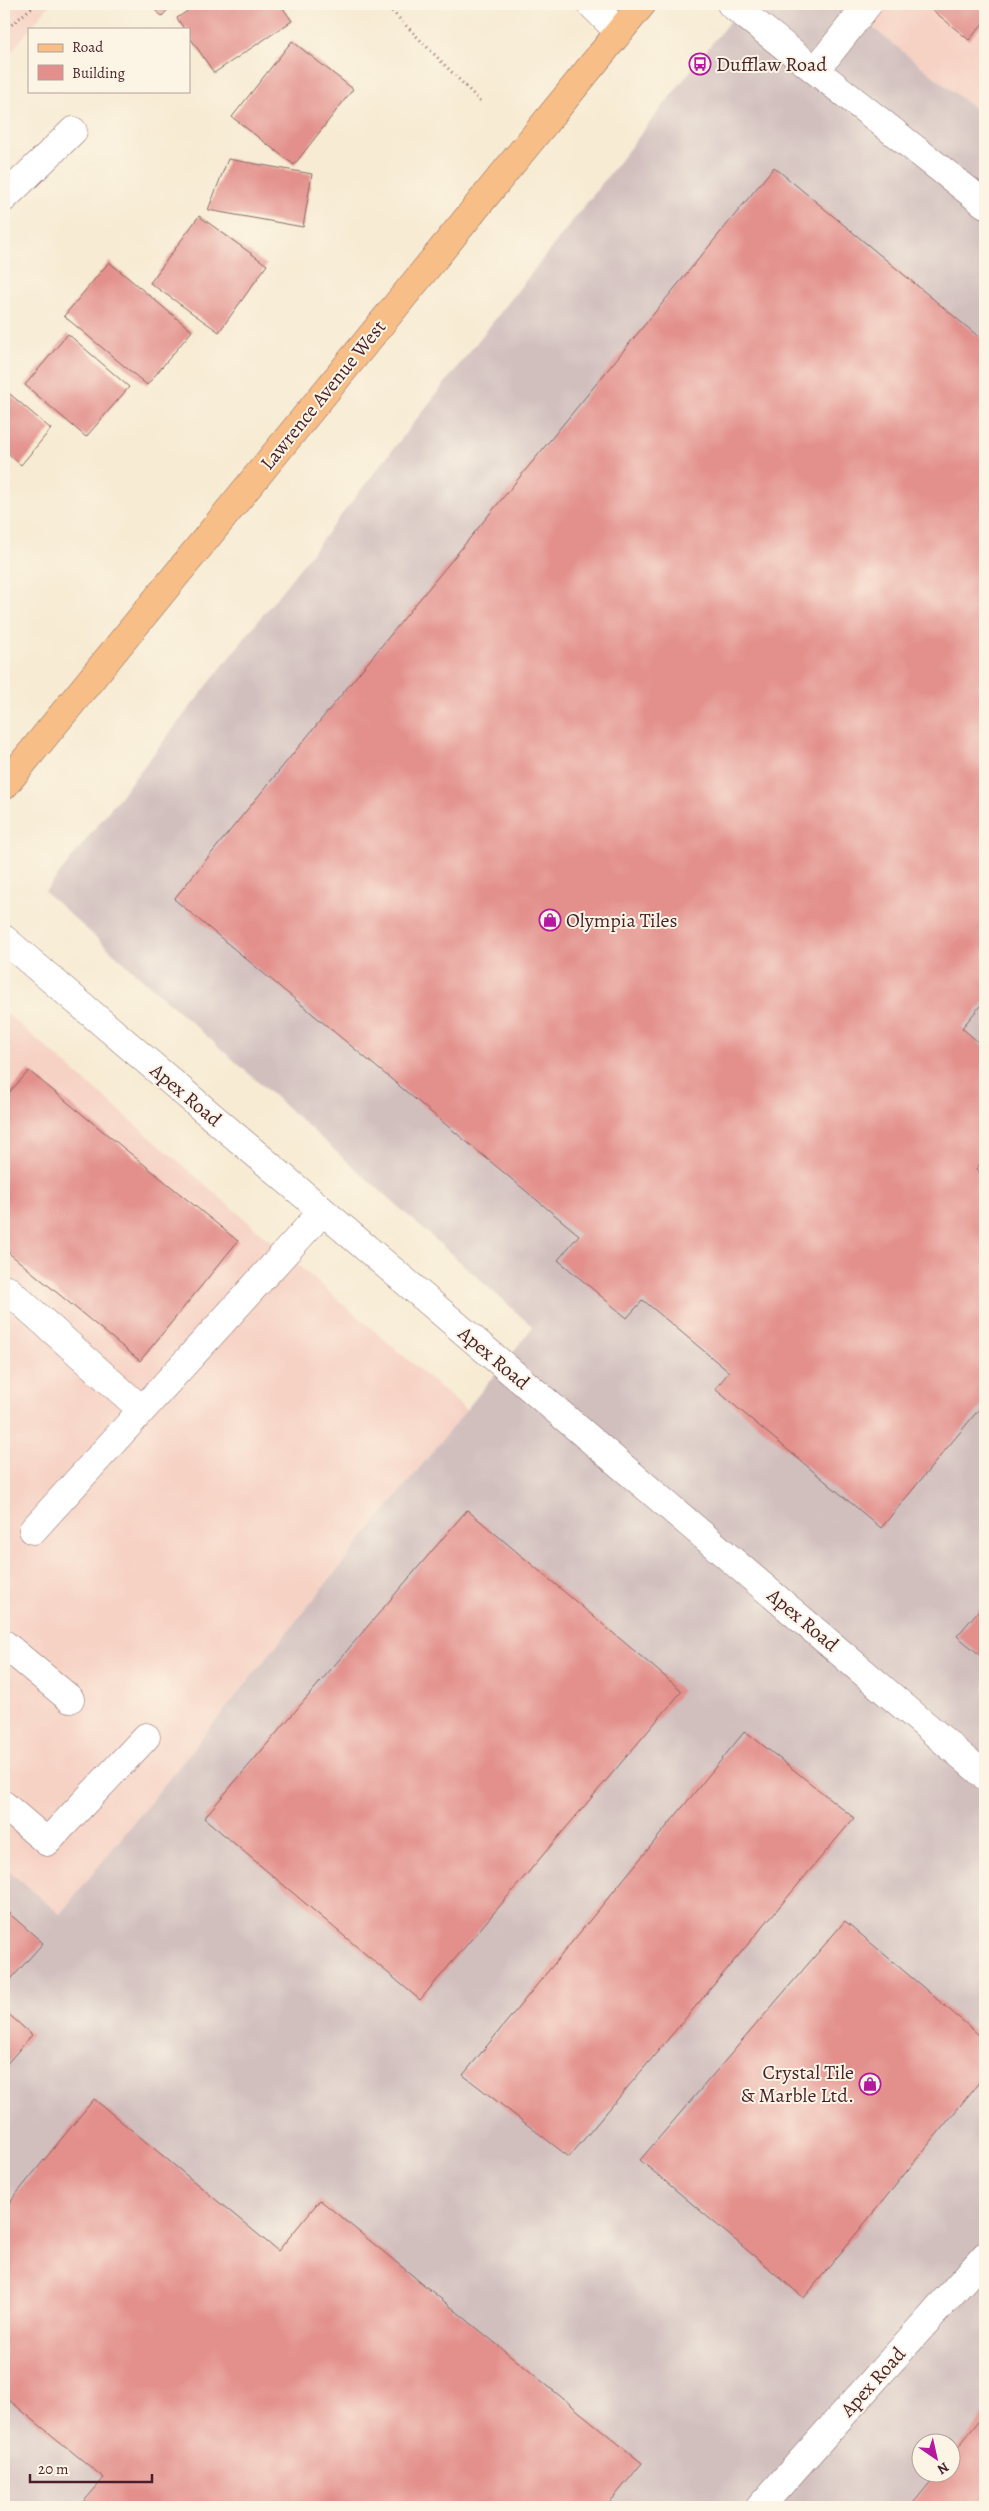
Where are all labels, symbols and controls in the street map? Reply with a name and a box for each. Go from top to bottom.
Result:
legend [28,28,190,92]
text: Road [72,37,104,57]
place label: Dufflaw Road [716,51,827,78]
bus stop icon: Dufflaw Road [688,52,712,76]
text: Building [72,63,125,83]
street label: Lawrence Avenue West [254,314,392,476]
place label: Olympia Tiles [566,907,678,934]
shop icon: Olympia Tiles [538,908,562,932]
street label: Apex Road [144,1057,228,1133]
street label: Apex Road [452,1320,536,1396]
street label: Apex Road [761,1582,845,1658]
place label: Crystal Tile & Marble Ltd. [741,2059,854,2109]
shop icon: Crystal Tile & Marble Ltd. [858,2072,882,2096]
street label: Apex Road [834,2341,912,2424]
north arrow [912,2434,962,2484]
scale bar [30,2451,152,2483]
text: N [933,2458,953,2479]
text: 20 m [38,2459,69,2479]

